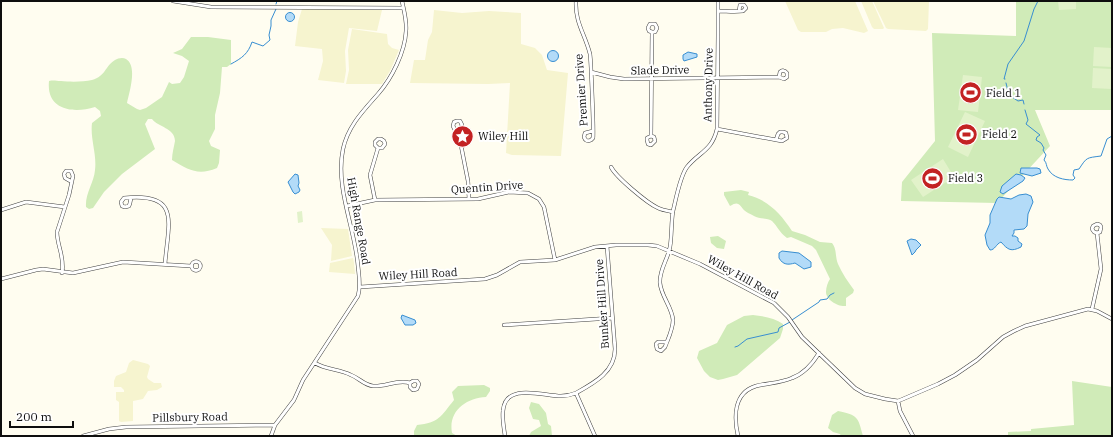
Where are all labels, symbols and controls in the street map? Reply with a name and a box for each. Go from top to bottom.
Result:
street label: Anthony Drive [700,47,716,122]
street label: Premier Drive [571,53,591,127]
street label: Slade Drive [631,62,690,78]
sports icon: Field 1 [957,80,983,106]
place label: Field 1 [986,86,1021,100]
sports icon: Field 2 [954,121,980,147]
place icon: Wiley Hill [449,123,475,149]
place label: Field 2 [982,127,1017,141]
place label: Wiley Hill [478,129,528,143]
sports icon: Field 3 [920,165,946,191]
place label: Field 3 [948,171,983,185]
street label: High Range Road [344,176,374,266]
street label: Quentin Drive [450,177,524,197]
street label: Wiley Hill Road [705,252,781,302]
street label: Bunker Hill Drive [592,259,612,349]
street label: Wiley Hill Road [378,265,458,283]
scale bar [10,403,73,429]
text: 200 m [16,409,52,424]
street label: Pillsbury Road [152,409,228,425]

